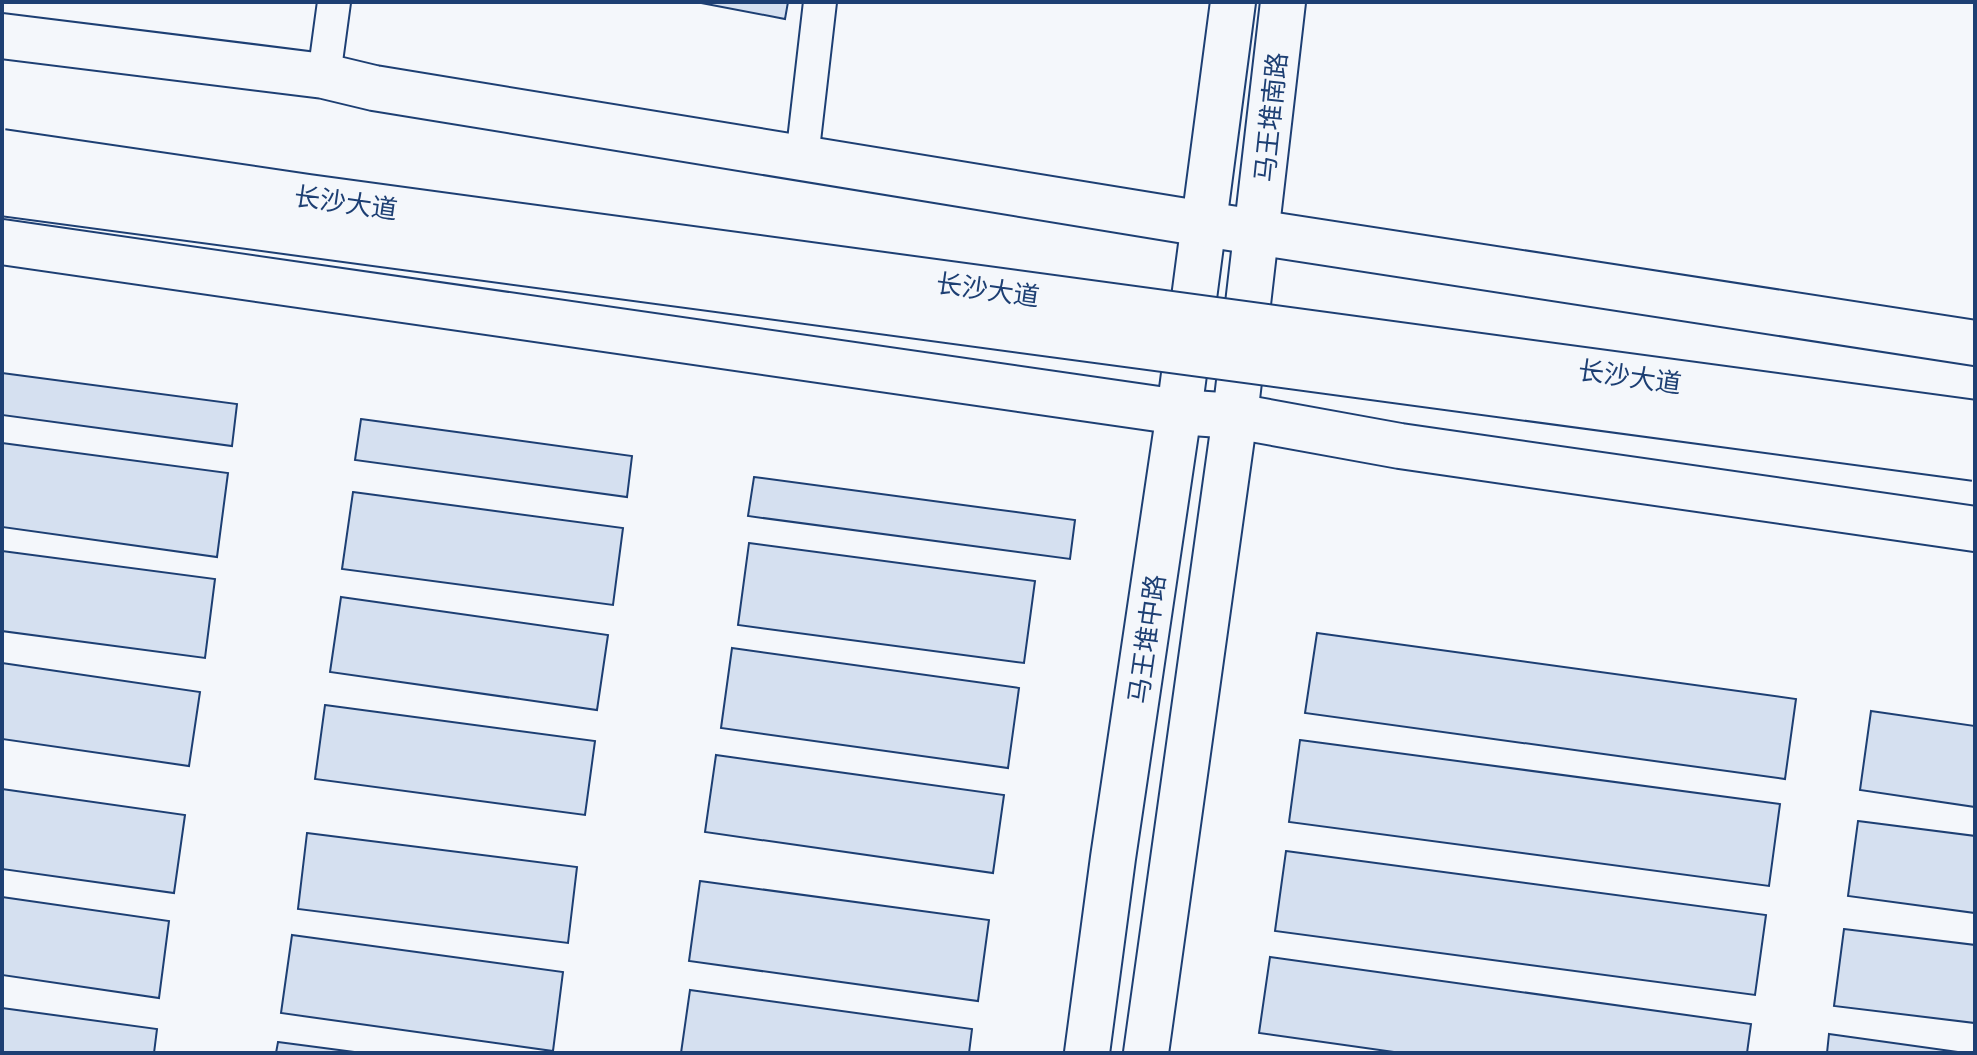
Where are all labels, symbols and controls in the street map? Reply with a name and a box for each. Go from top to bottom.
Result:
street label: 马王堆南路 [1245,50,1295,184]
street label: 长沙大道 [292,177,400,227]
street label: 长沙大道 [934,264,1042,314]
street label: 长沙大道 [1576,351,1684,401]
street label: 马王堆中路 [1119,572,1173,706]

